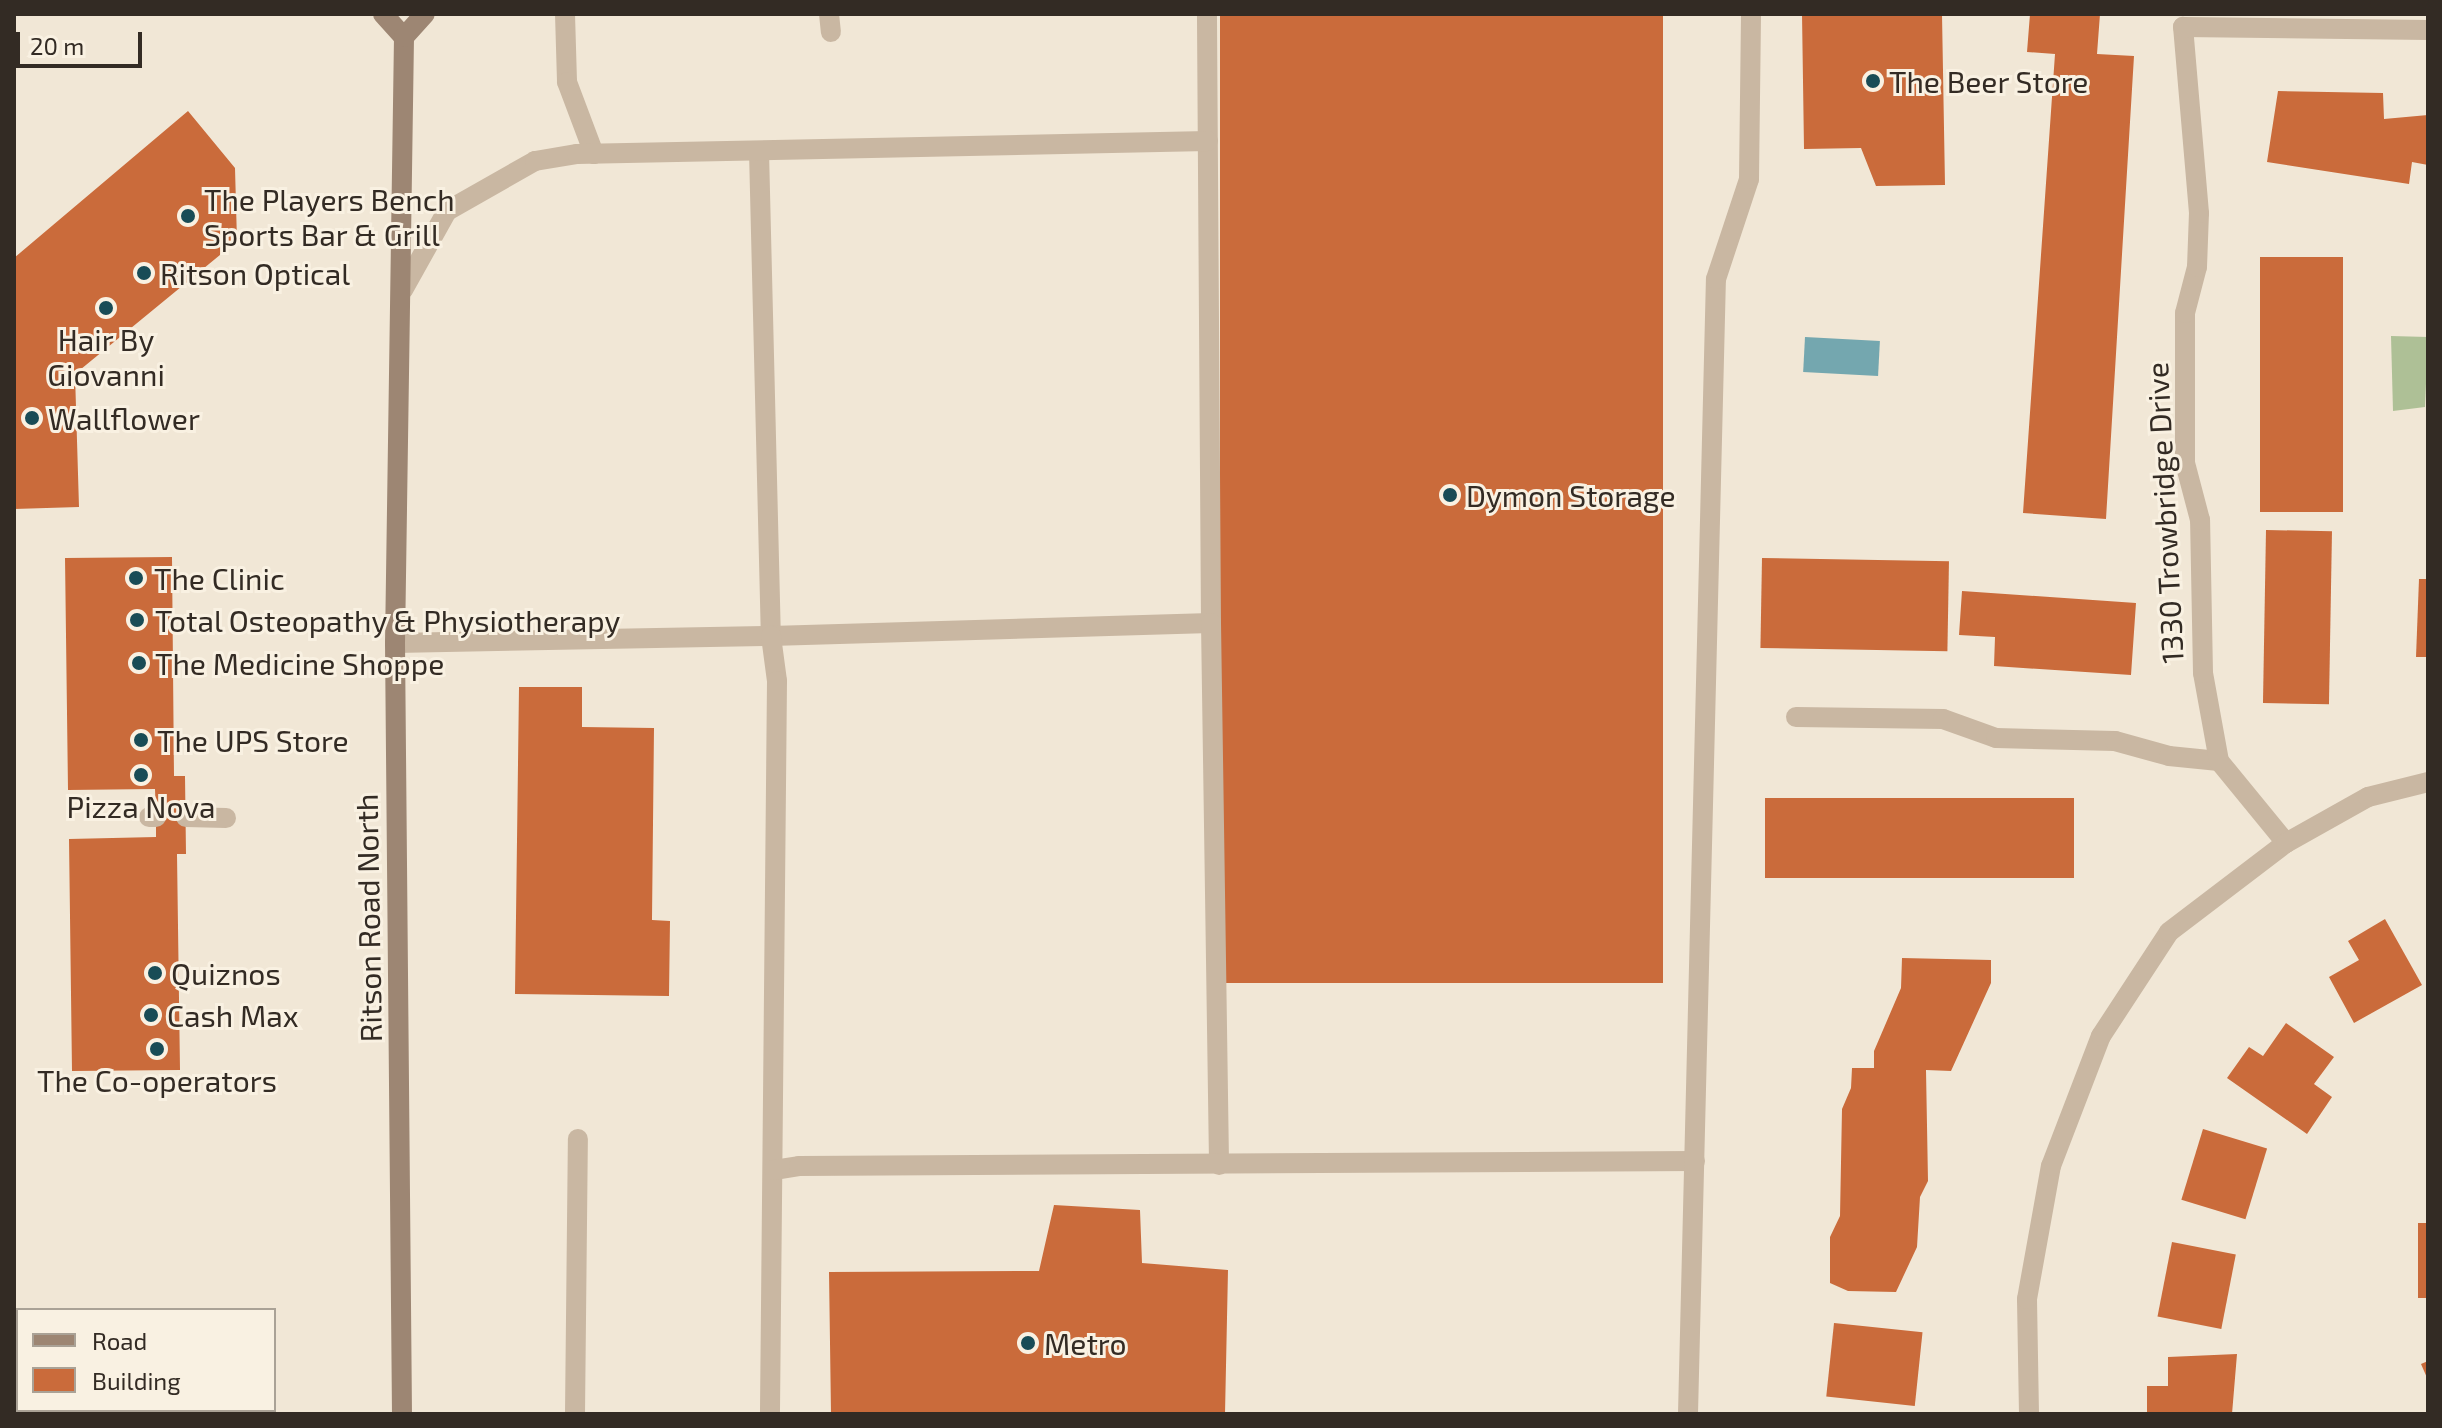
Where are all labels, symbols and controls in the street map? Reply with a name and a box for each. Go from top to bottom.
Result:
scale bar [20,16,146,66]
text: 20 m [30,31,84,60]
place label: The Beer Store [1889,63,2089,99]
marker: The Beer Store [1864,72,1882,90]
place label: The Players Bench Sports Bar & Grill [204,181,455,252]
marker: The Players Bench Sports Bar & Grill [179,207,197,225]
place label: Ritson Optical [160,255,350,291]
marker: Ritson Optical [135,264,153,282]
marker: Hair By Giovanni [97,299,115,317]
place label: Hair By Giovanni [47,321,165,392]
street label: 1330 Trowbridge Drive [2138,361,2190,665]
place label: Wallflower [48,400,200,436]
marker: Wallflower [23,409,41,427]
place label: Dymon Storage [1466,477,1676,513]
marker: Dymon Storage [1441,486,1459,504]
place label: The Clinic [154,560,285,596]
marker: The Clinic [125,567,147,589]
place label: Total Osteopathy & Physiotherapy [155,602,622,638]
marker: Total Osteopathy & Physiotherapy [126,609,148,631]
place label: The Medicine Shoppe [155,645,444,681]
marker: The Medicine Shoppe [130,654,148,672]
place label: The UPS Store [157,722,349,758]
marker: The UPS Store [132,731,150,749]
marker: Pizza Nova [132,766,150,784]
place label: Pizza Nova [66,788,216,824]
street label: Ritson Road North [348,793,388,1043]
place label: Quiznos [171,955,281,991]
marker: Quiznos [146,964,164,982]
place label: Cash Max [167,997,299,1033]
marker: Cash Max [142,1006,160,1024]
marker: The Co-operators [148,1040,166,1058]
place label: The Co-operators [37,1062,277,1098]
legend [16,1308,276,1412]
place label: Metro [1044,1325,1127,1361]
text: Road [92,1326,147,1355]
marker: Metro [1019,1334,1037,1352]
text: Building [92,1366,181,1395]

